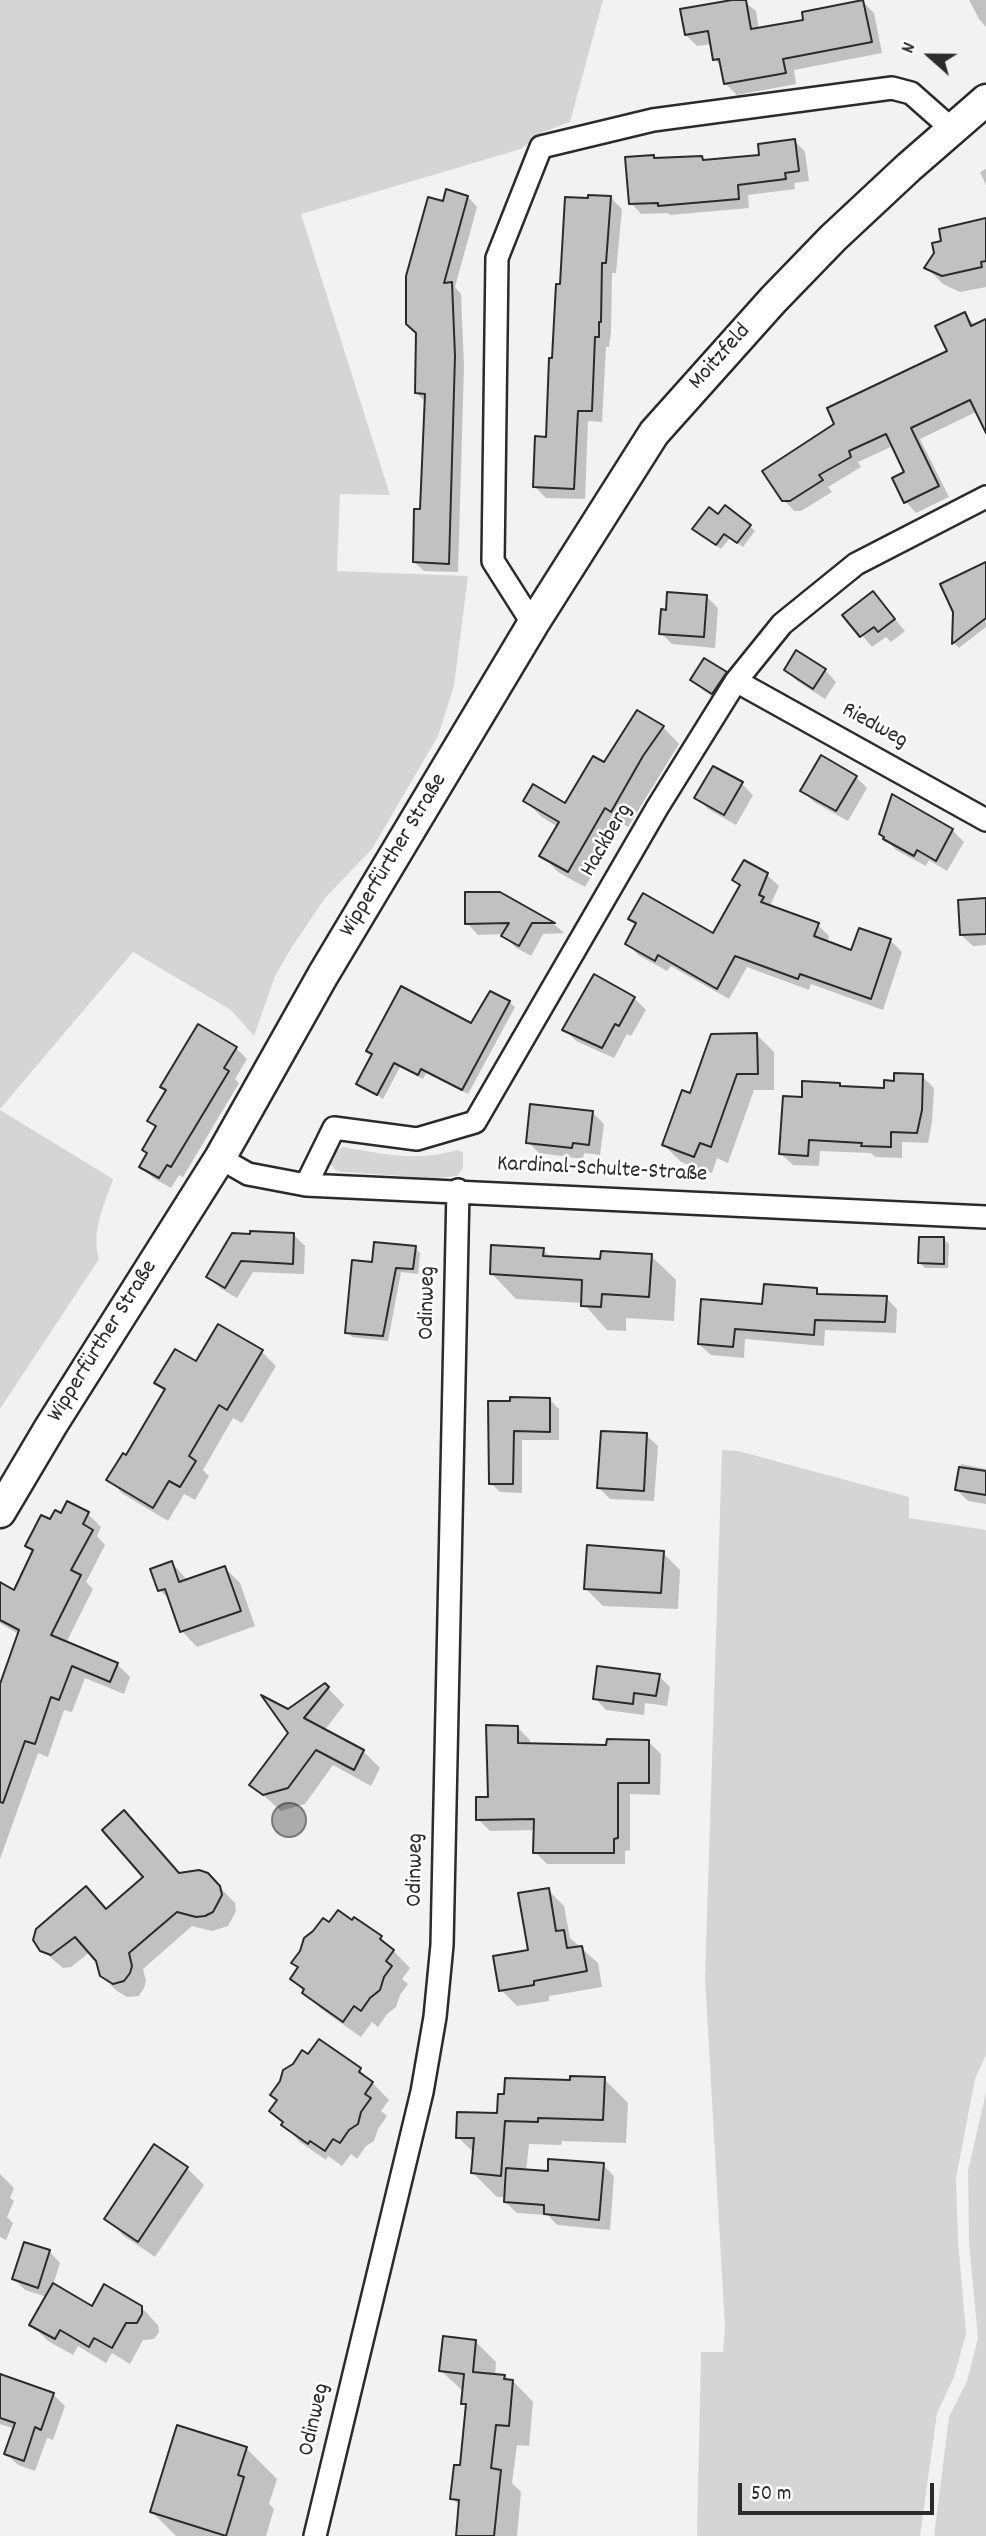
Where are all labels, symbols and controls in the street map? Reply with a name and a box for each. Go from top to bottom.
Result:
north arrow [895,21,965,91]
text: N [896,39,924,58]
street label: Moitzfeld [684,319,758,397]
street label: Riedweg [836,698,912,756]
street label: Wipperfürther Straße [335,769,455,943]
street label: Hackberg [576,799,640,883]
street label: Kardinal-Schulte-Straße [496,1152,708,1190]
street label: Wipperfürther Straße [43,1256,165,1428]
street label: Odinweg [415,1266,443,1340]
street label: Odinweg [403,1833,431,1907]
street label: Odinweg [294,2381,338,2459]
scale bar [741,2470,937,2514]
text: 50 m [751,2480,791,2510]

